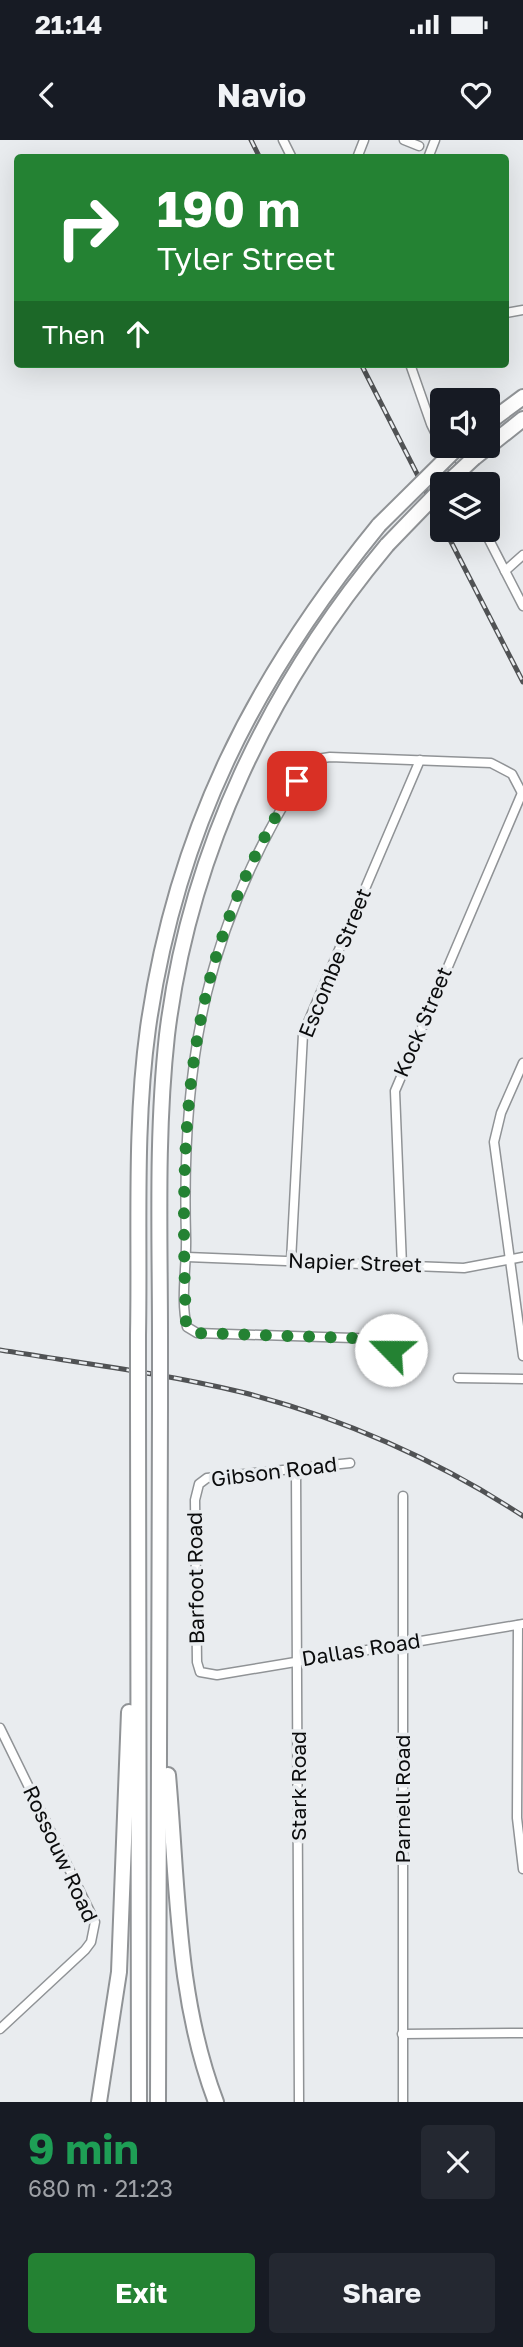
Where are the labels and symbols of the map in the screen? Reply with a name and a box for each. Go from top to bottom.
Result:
pin [267,751,327,811]
street label: Escombe Street [292,884,376,1041]
street label: Kock Street [387,963,457,1081]
street label: Napier Street [288,1247,423,1277]
position arrow [354,1313,428,1387]
street label: Gibson Road [209,1450,338,1492]
street label: Barfoot Road [181,1512,209,1644]
street label: Dallas Road [300,1627,422,1671]
street label: Stark Road [285,1731,311,1841]
street label: Parnell Road [389,1735,415,1863]
street label: Rossouw Road [18,1781,104,1926]

